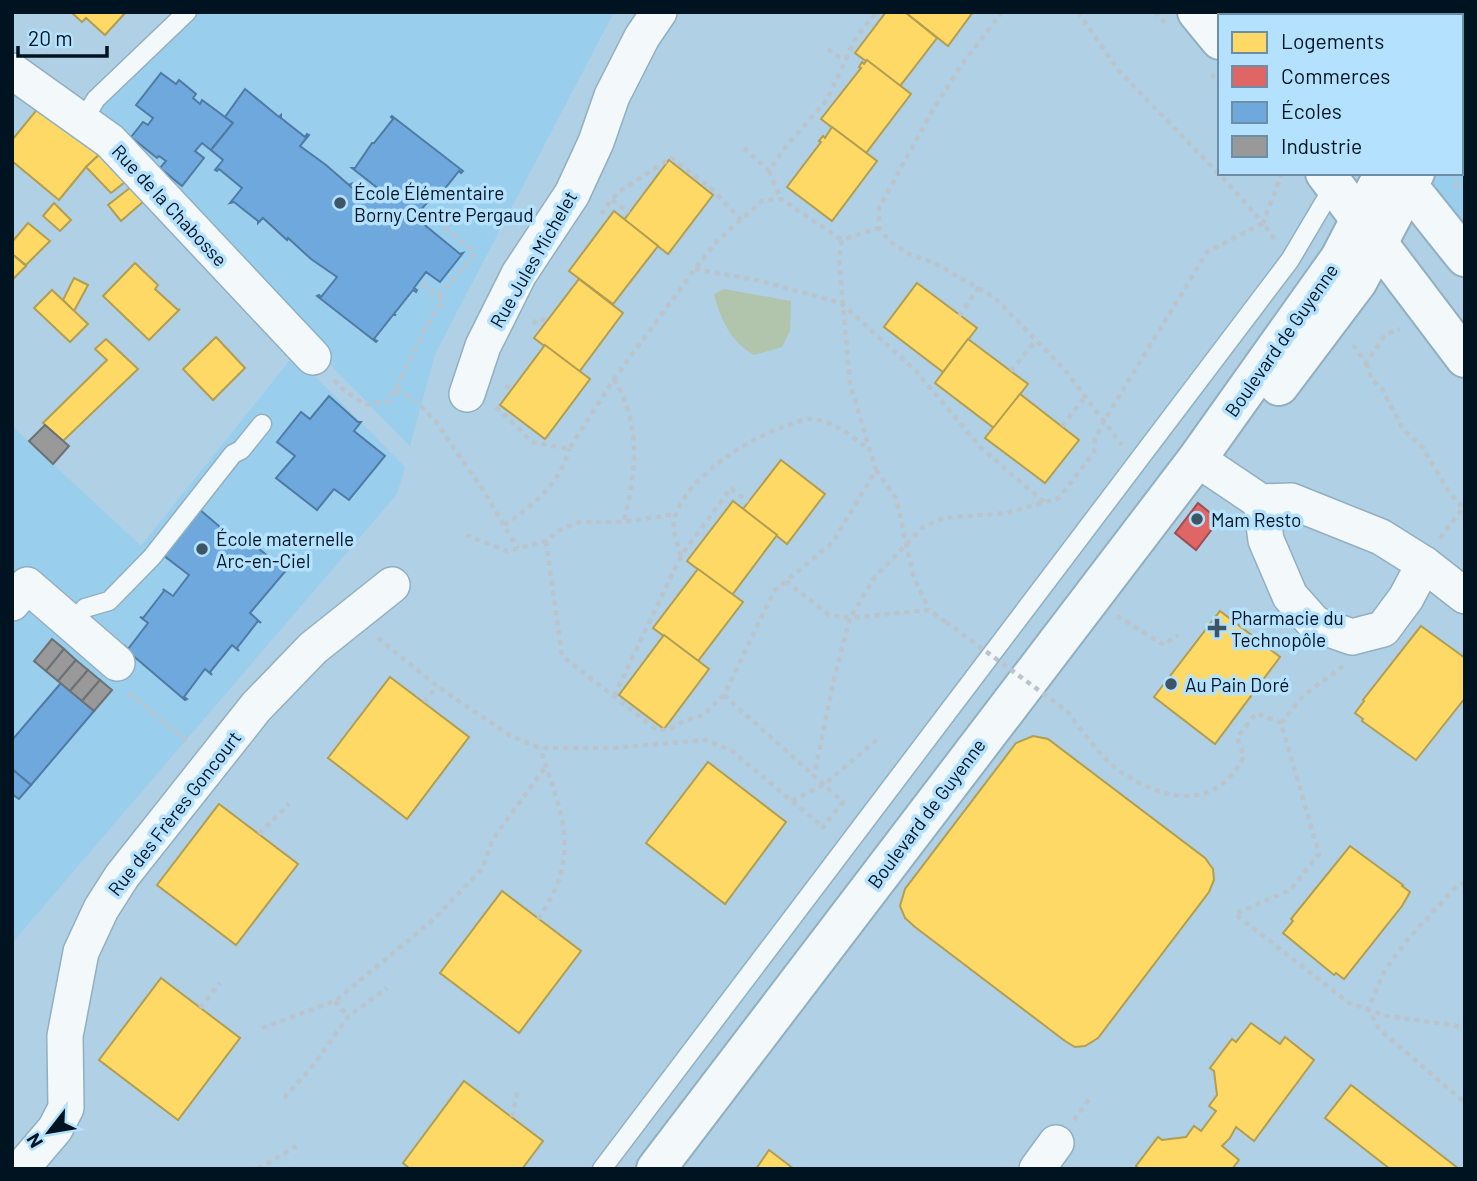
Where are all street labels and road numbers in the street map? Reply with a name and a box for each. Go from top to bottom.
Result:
street label: Rue de la Chabosse [108,139,232,271]
street label: Rue Jules Michelet [485,187,581,331]
street label: Boulevard de Guyenne [1220,259,1342,421]
street label: Rue des Frères Goncourt [103,726,245,900]
street label: Boulevard de Guyenne [862,734,990,892]

